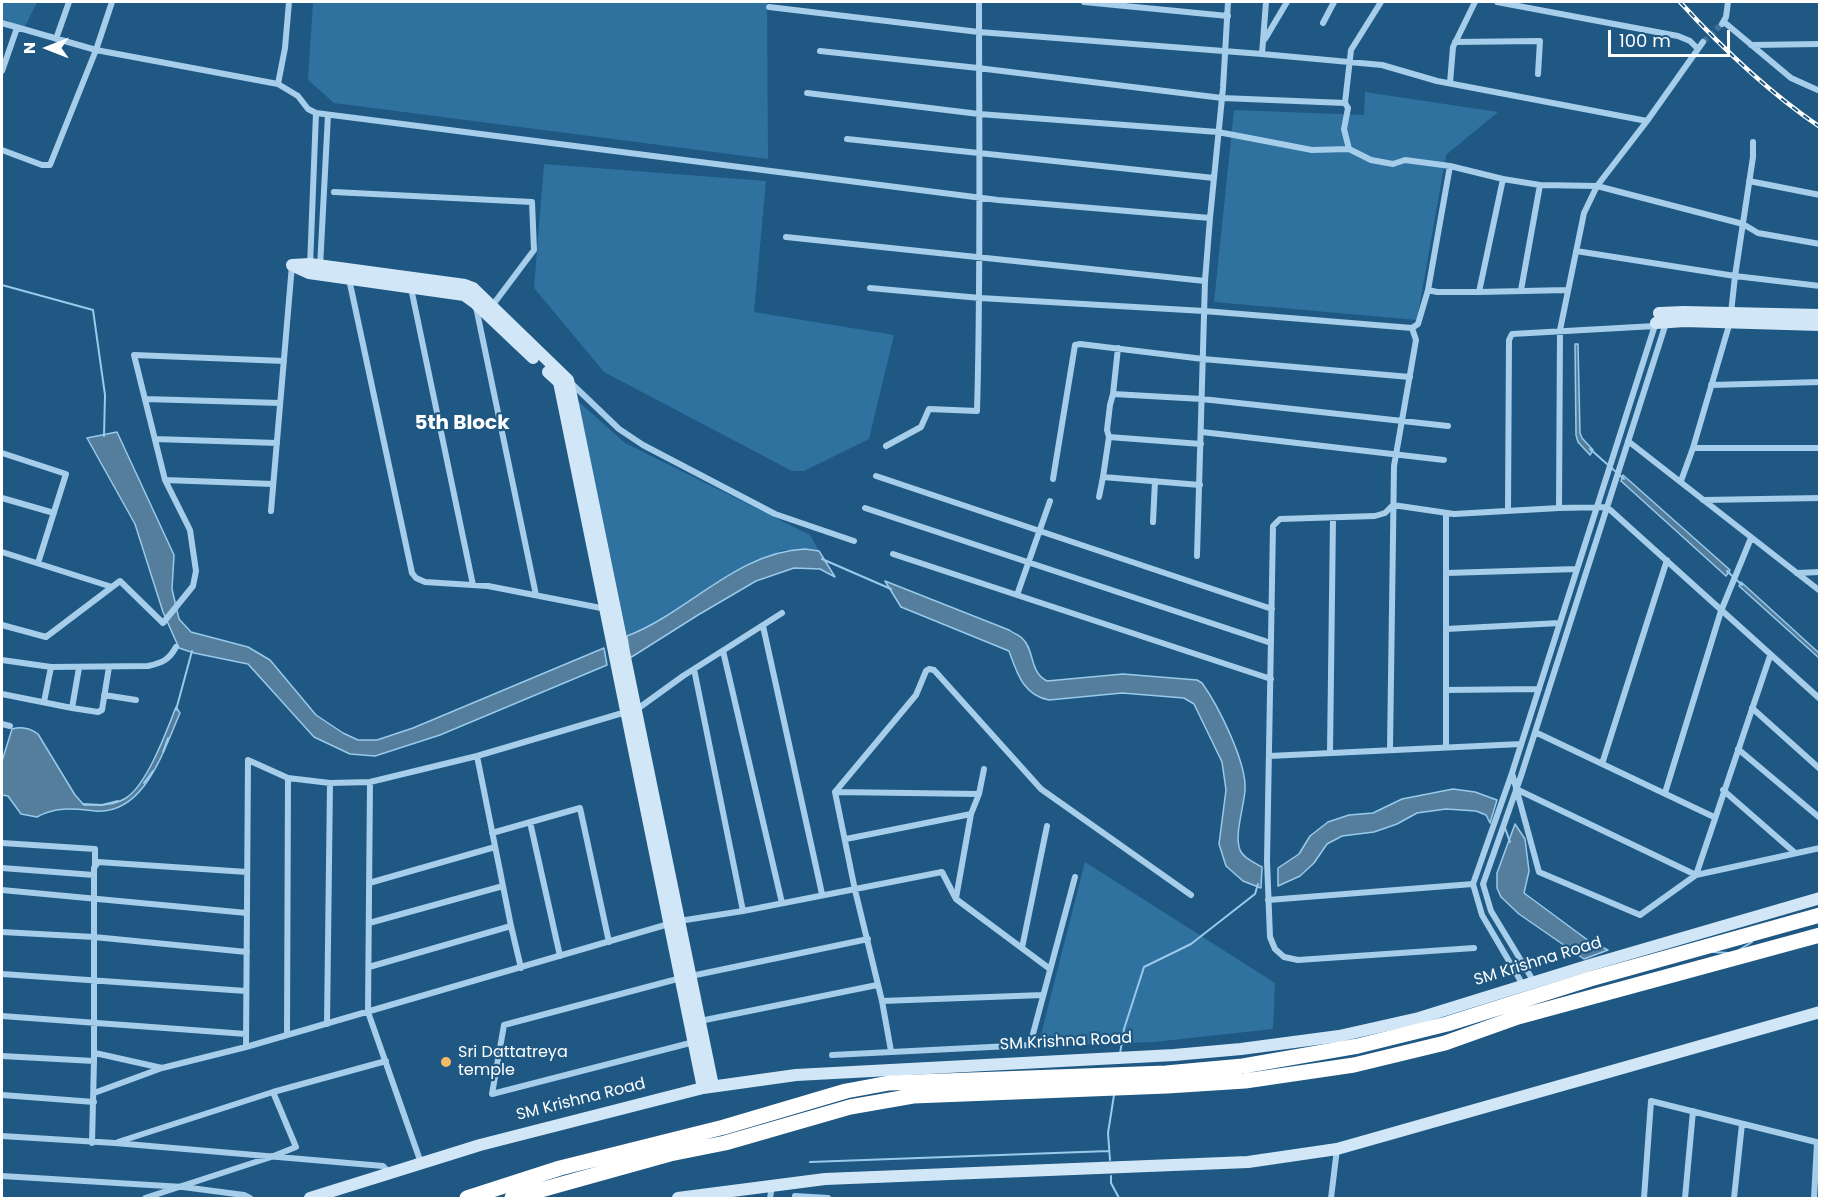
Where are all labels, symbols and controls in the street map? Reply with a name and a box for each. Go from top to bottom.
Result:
north arrow [18,18,78,78]
scale bar [1611,18,1732,56]
text: 100 m [1619,28,1671,53]
text: N [18,42,41,54]
district label: 5th Block [414,412,510,436]
street label: SM Krishna Road [1472,933,1604,991]
street label: SM Krishna Road [999,1029,1133,1055]
place label: Sri Dattatreya temple [458,1043,568,1081]
marker: Sri Dattatreya temple [439,1055,453,1069]
street label: SM Krishna Road [514,1075,648,1125]

